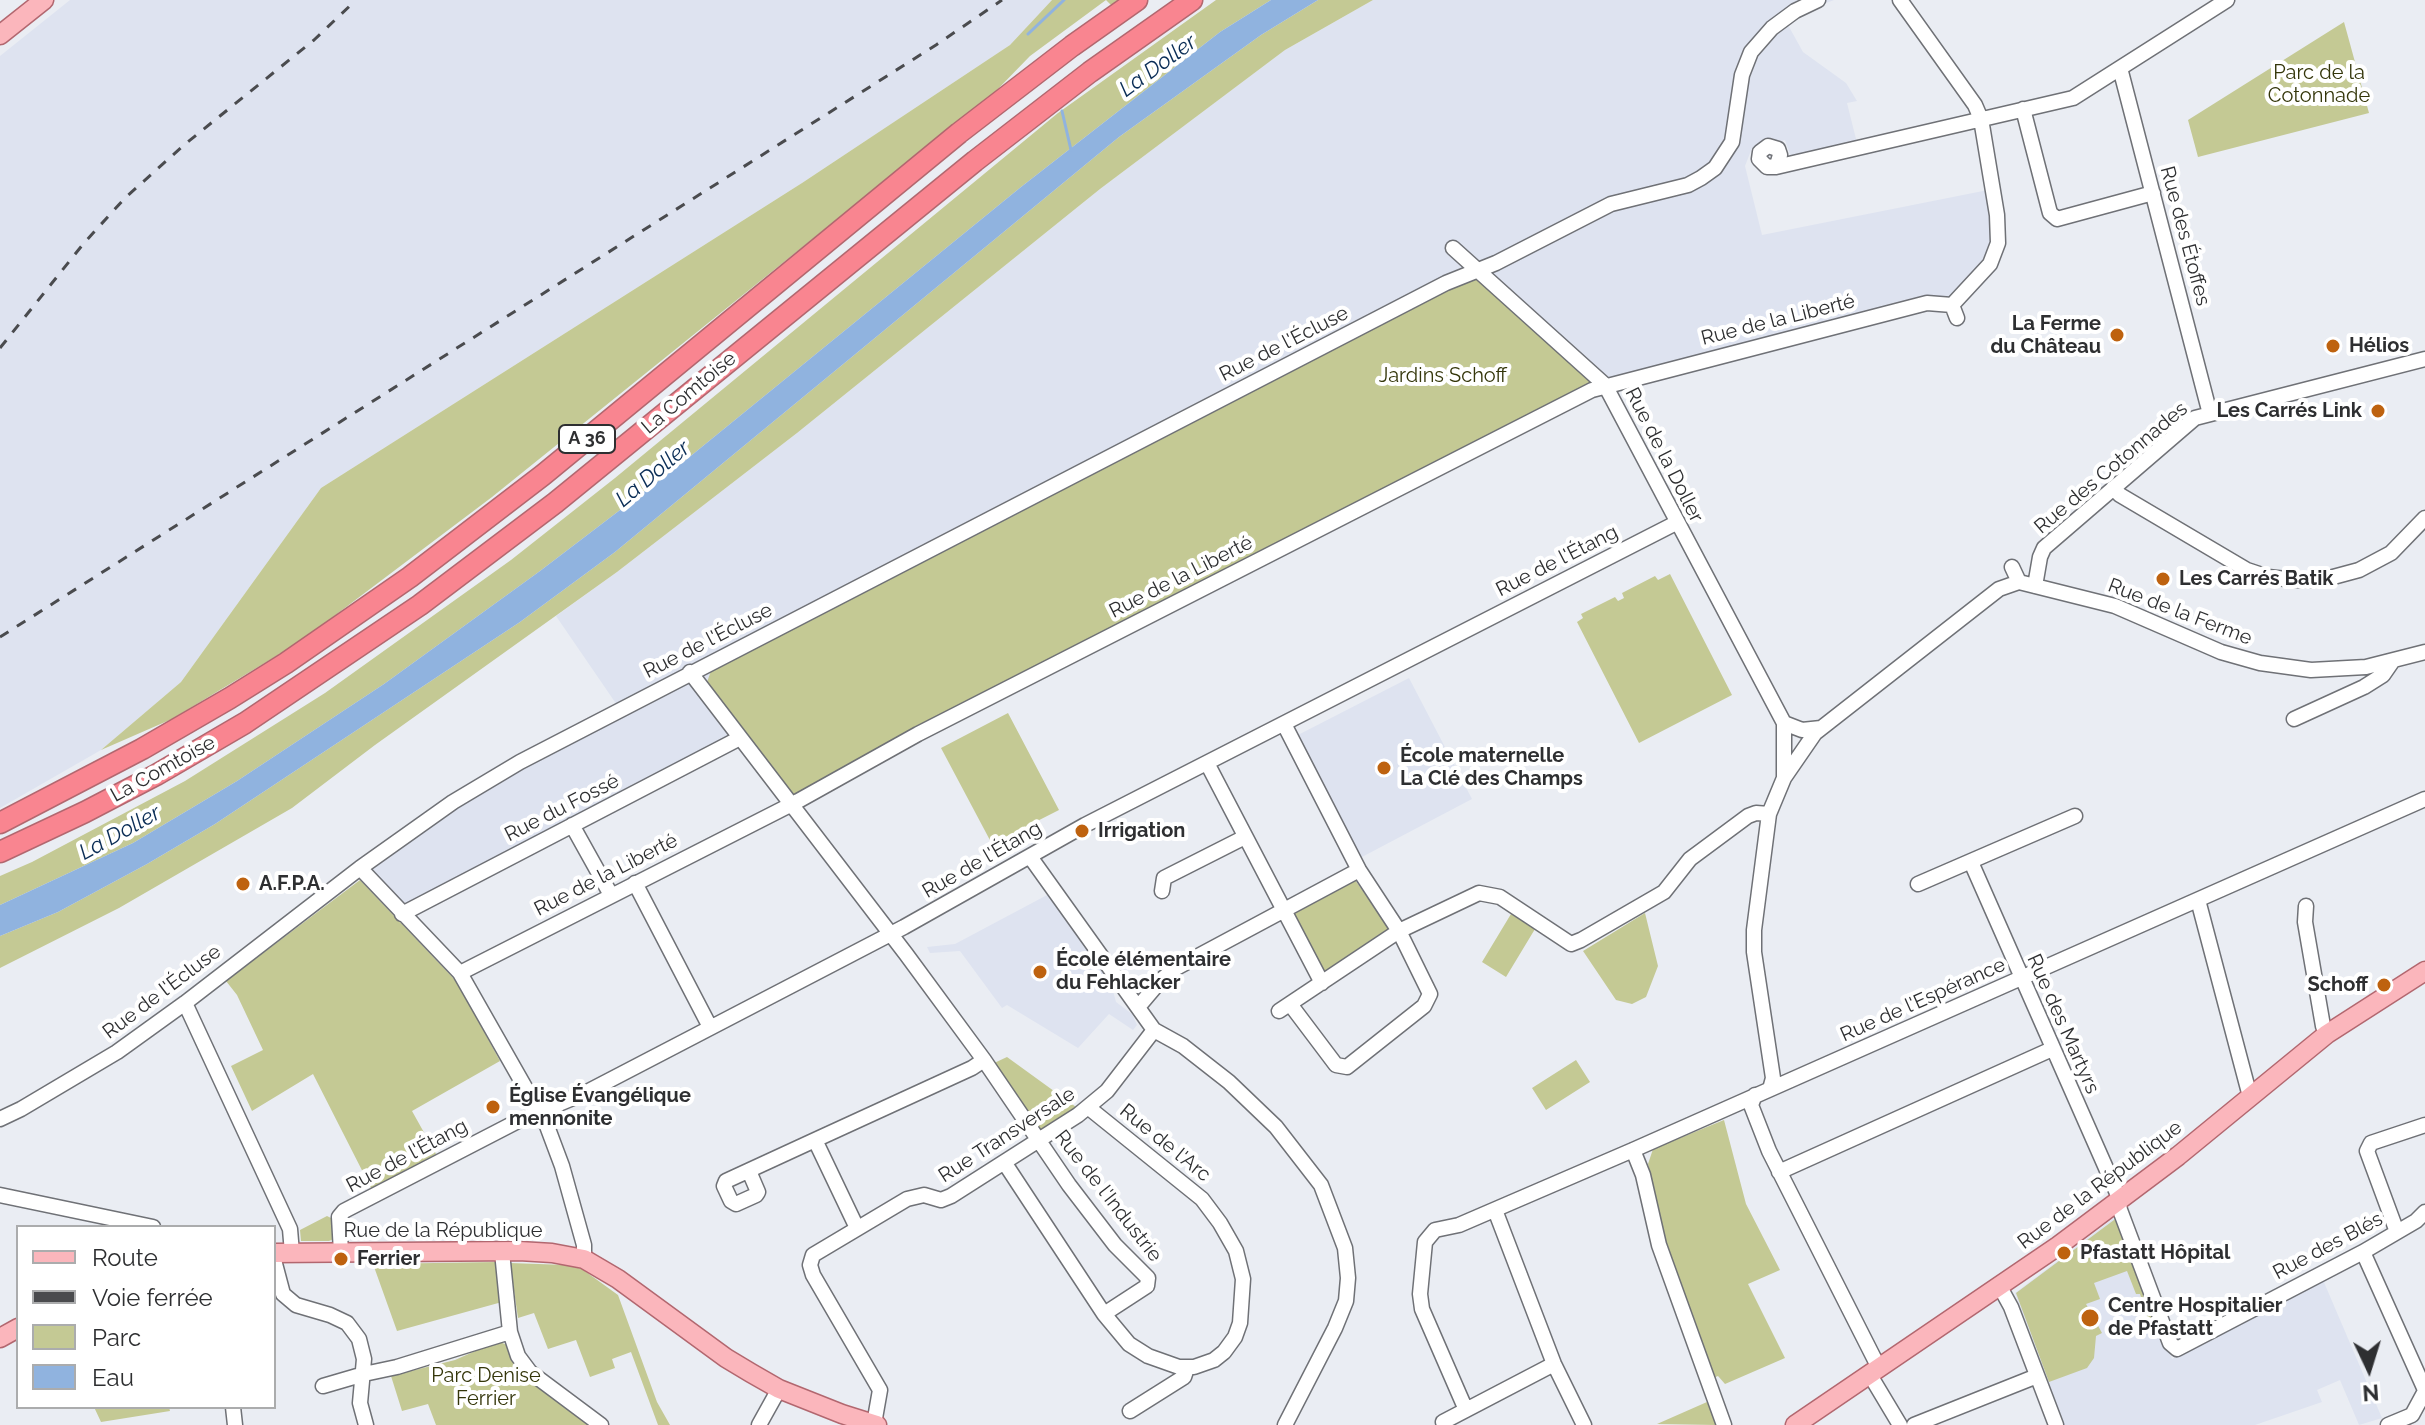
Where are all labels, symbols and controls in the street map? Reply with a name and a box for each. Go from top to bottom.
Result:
water label: La Doller [1114,29,1202,103]
park label: Parc de la Cotonnade [2268,61,2370,108]
street label: Rue des Étoffes [2155,164,2215,308]
street label: Rue de la Liberté [1699,289,1857,351]
street label: Rue de l'Écluse [1215,301,1353,387]
place label: La Ferme du Château [1990,312,2101,359]
marker: La Ferme du Château [2108,326,2126,344]
place label: Hélios [2349,334,2409,358]
marker: Hélios [2324,337,2342,355]
street label: La Comtoise [637,347,741,439]
park label: Jardins Schoff [1379,364,1507,388]
street label: Rue de la Doller [1620,384,1708,526]
street label: Rue des Cotonnades [2030,397,2192,539]
place label: Les Carrés Link [2217,399,2362,423]
marker: Les Carrés Link [2369,402,2387,420]
road number: A 36 [559,425,615,453]
water label: La Doller [610,435,696,513]
street label: Rue de l'Étang [1492,520,1622,602]
street label: Rue de la Liberté [1105,531,1257,623]
place label: Les Carrés Batik [2179,567,2333,591]
marker: Les Carrés Batik [2154,570,2172,588]
street label: Rue de la Ferme [2105,573,2255,651]
street label: Rue de l'Écluse [639,598,777,684]
street label: La Comtoise [107,730,219,808]
place label: École maternelle La Clé des Champs [1400,744,1583,791]
marker: École maternelle La Clé des Champs [1375,759,1393,777]
street label: Rue du Fossé [501,769,623,847]
water label: La Doller [75,800,165,866]
street label: Rue de l'Étang [918,816,1046,904]
place label: Irrigation [1098,819,1185,843]
marker: Irrigation [1073,822,1091,840]
street label: Rue de la Liberté [530,829,682,921]
place label: A.F.P.A. [259,872,325,896]
marker: A.F.P.A. [234,875,252,893]
street label: Rue de l'Écluse [98,940,226,1044]
place label: École élémentaire du Fehlacker [1056,948,1231,995]
street label: Rue des Martyrs [2022,951,2104,1097]
street label: Rue de l'Espérance [1837,953,2009,1047]
marker: École élémentaire du Fehlacker [1031,963,1049,981]
place label: Schoff [2308,973,2368,997]
marker: Schoff [2375,976,2393,994]
street label: Rue Transversale [934,1082,1080,1188]
place label: Église Évangélique mennonite [509,1084,691,1131]
marker: Église Évangélique mennonite [484,1098,502,1116]
street label: Rue de l'Arc [1115,1099,1215,1187]
street label: Rue de l'Étang [342,1114,472,1198]
street label: Rue de la République [2013,1115,2187,1255]
street label: Rue de l'Industrie [1049,1125,1167,1267]
street label: Rue des Blés [2269,1207,2387,1285]
street label: Rue de la République [343,1219,543,1243]
legend [16,1225,276,1409]
place label: Pfastatt Hôpital [2080,1241,2230,1265]
text: Route [92,1243,158,1272]
marker: Pfastatt Hôpital [2055,1244,2073,1262]
place label: Ferrier [357,1247,420,1271]
marker: Ferrier [332,1250,350,1268]
text: Voie ferrée [92,1283,213,1312]
place label: Centre Hospitalier de Pfastatt [2108,1294,2283,1341]
marker: Centre Hospitalier de Pfastatt [2079,1307,2101,1329]
text: Parc [92,1323,141,1352]
north arrow [2329,1329,2409,1409]
text: Eau [92,1363,134,1392]
park label: Parc Denise Ferrier [431,1364,541,1411]
text: N [2361,1379,2380,1406]

